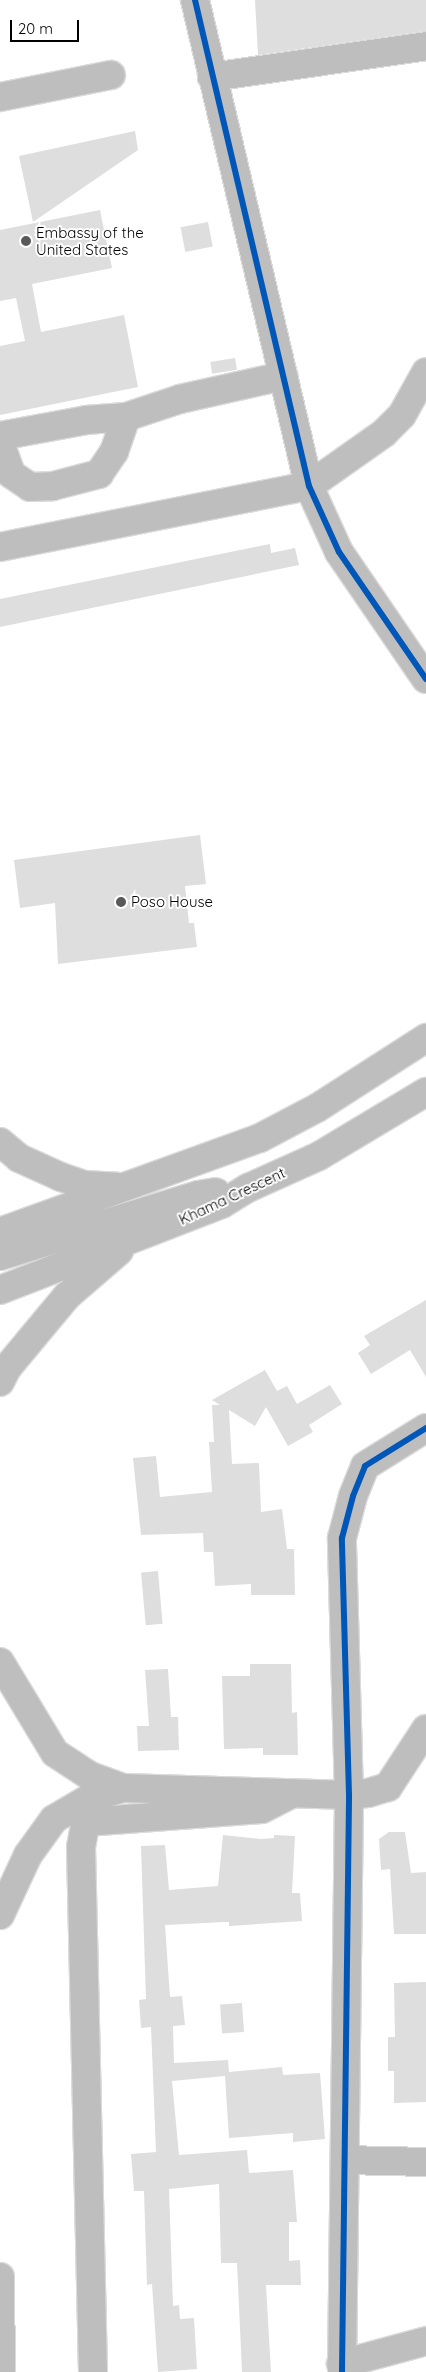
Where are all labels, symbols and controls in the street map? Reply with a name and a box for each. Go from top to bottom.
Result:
scale bar [12,10,81,42]
text: 20 m [18,19,53,38]
place label: Embassy of the United States [36,223,144,258]
marker: Embassy of the United States [20,235,32,247]
place label: Poso House [131,893,213,911]
marker: Poso House [115,896,127,908]
street label: Khama Crescent [176,1163,288,1229]

